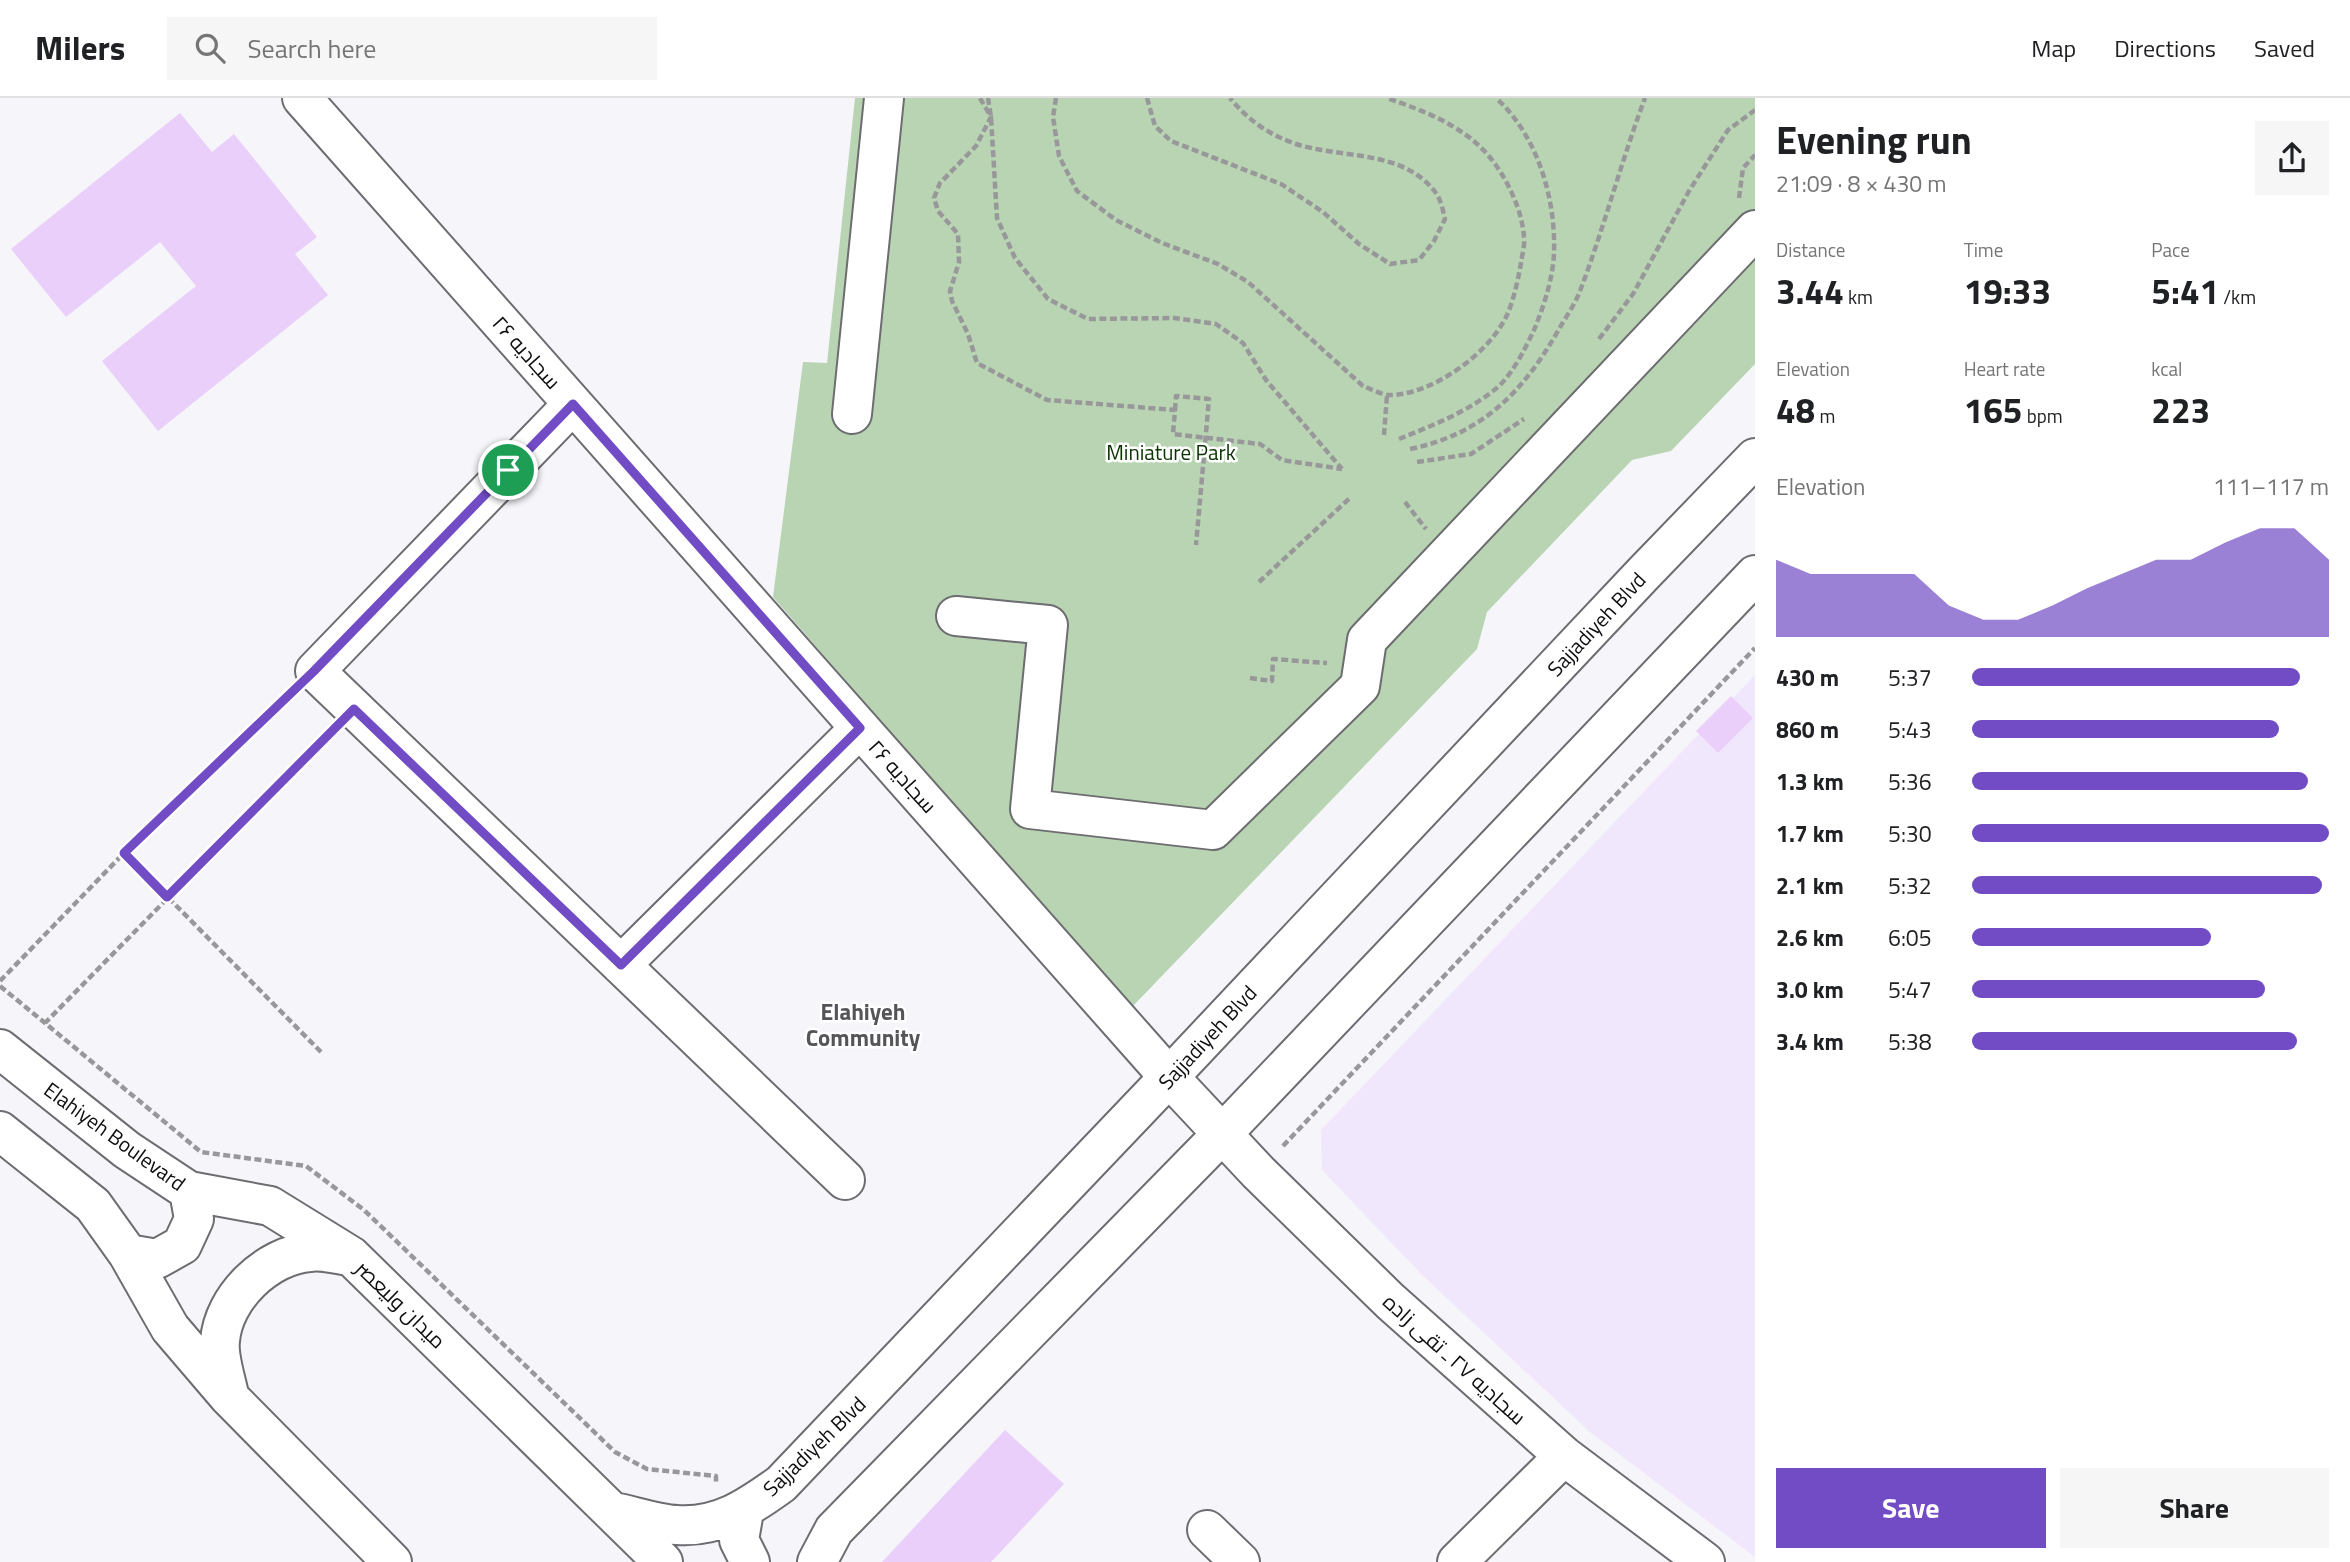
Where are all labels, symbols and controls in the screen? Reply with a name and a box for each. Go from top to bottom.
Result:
search box [167,17,657,80]
text: Milers [35,23,125,73]
icon: search [191,29,229,67]
text: Search here [247,29,376,68]
text: Map [2031,30,2076,66]
text: Directions [2114,30,2216,66]
text: Saved [2254,30,2315,66]
text: Evening run [1776,111,1972,169]
button: share [2255,121,2329,195]
text: 21:09 · 8 × 430 m [1776,166,1946,201]
text: Distance [1776,235,1845,264]
text: Time [1964,235,2003,264]
text: Pace [2151,235,2190,264]
text: 3.44 [1776,264,1844,318]
text: 19:33 [1964,264,2051,318]
text: 5:41 [2151,264,2219,318]
text: km [1844,282,1873,311]
text: /km [2219,282,2256,311]
street label: سجادیه ۲۶ [485,308,569,396]
text: Elevation [1776,354,1850,383]
text: Heart rate [1964,354,2045,383]
text: kcal [2151,354,2182,383]
text: 48 [1776,383,1815,437]
text: 165 [1964,383,2022,437]
text: 223 [2151,383,2210,437]
text: m [1815,401,1835,430]
text: bpm [2022,401,2063,430]
park label: Miniature Park [1106,436,1236,468]
pin [478,440,538,500]
icon: arrive [489,451,527,489]
text: Elevation [1776,469,1865,504]
text: 111–117 m [2213,469,2329,504]
street label: Sajjadiyeh Blvd [1539,565,1653,683]
text: 430 m [1776,660,1839,695]
text: 5:37 [1888,660,1932,695]
text: 860 m [1776,712,1839,747]
text: 5:43 [1888,712,1932,747]
street label: سجادیه ۲۶ [861,732,945,820]
text: 1.3 km [1776,764,1844,799]
text: 5:36 [1888,764,1932,799]
text: 1.7 km [1776,816,1844,851]
text: 5:30 [1888,816,1932,851]
text: 2.1 km [1776,868,1844,903]
text: 5:32 [1888,868,1932,903]
text: 2.6 km [1776,920,1844,955]
text: 6:05 [1888,920,1932,955]
text: 3.0 km [1776,972,1844,1007]
text: 5:47 [1888,972,1932,1007]
street label: Sajjadiyeh Blvd [1150,978,1264,1096]
district label: Elahiyeh Community [806,994,921,1055]
text: 3.4 km [1776,1024,1844,1059]
text: 5:38 [1888,1024,1932,1059]
street label: Elahiyeh Boulevard [37,1074,193,1198]
street label: میدان ولیعصر [348,1252,454,1356]
street label: سجادیه ۲۷ ـ تقی زاده [1376,1286,1534,1432]
street label: Sajjadiyeh Blvd [755,1388,873,1504]
button: Save [1776,1468,2046,1548]
button: Share [2060,1468,2329,1548]

